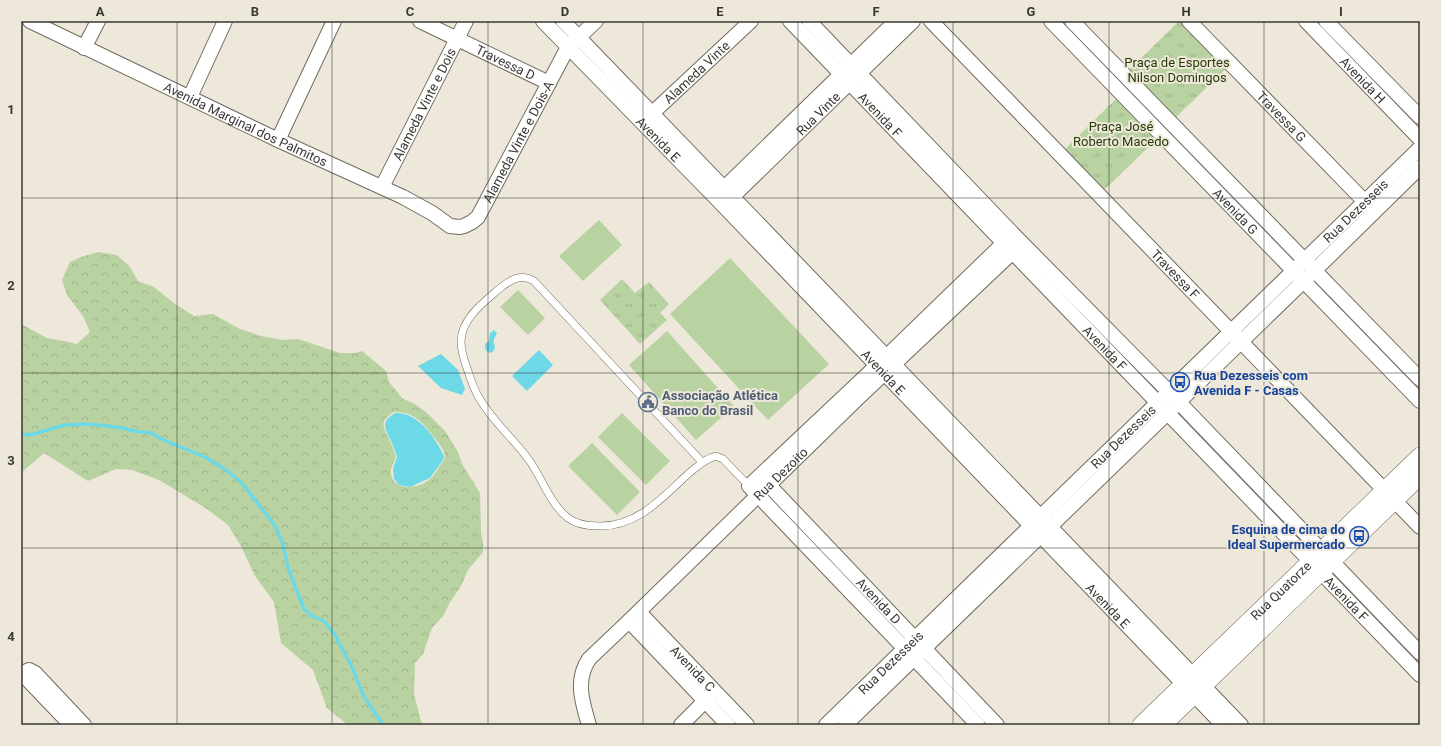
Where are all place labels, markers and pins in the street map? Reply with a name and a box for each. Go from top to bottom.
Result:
place label: Rua Dezesseis com Avenida F - Casas [1194,368,1308,398]
bus stop icon: Rua Dezesseis com Avenida F - Casas [1169,371,1191,393]
place label: Associação Atlética Banco do Brasil [662,388,778,418]
public building icon: Associação Atlética Banco do Brasil [637,391,659,413]
place label: Esquina de cima do Ideal Supermercado [1228,522,1345,552]
bus stop icon: Esquina de cima do Ideal Supermercado [1348,525,1370,547]

